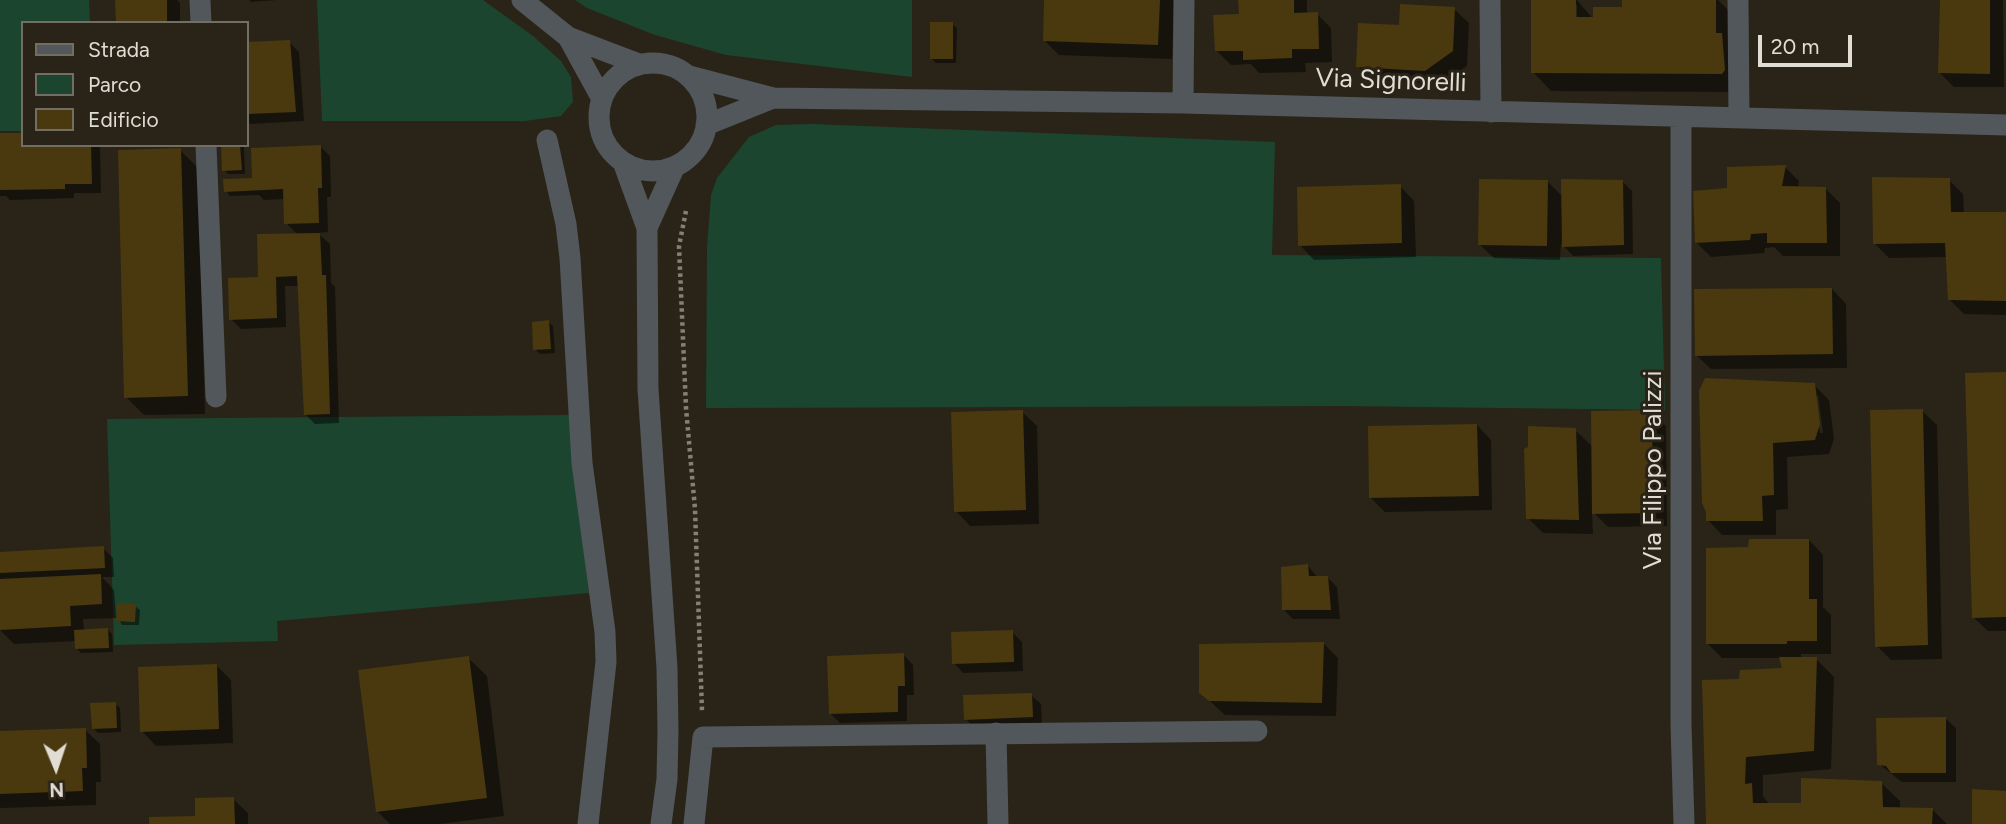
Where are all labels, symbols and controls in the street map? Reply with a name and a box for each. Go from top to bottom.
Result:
legend [21,21,248,147]
scale bar [1761,21,1856,65]
text: 20 m [1771,34,1819,59]
text: Strada [88,37,150,62]
street label: Via Signorelli [1315,63,1467,99]
text: Parco [88,72,141,97]
text: Edificio [88,107,159,132]
street label: Via Filippo Palizzi [1637,370,1669,570]
north arrow [21,733,91,803]
text: N [49,778,64,801]

